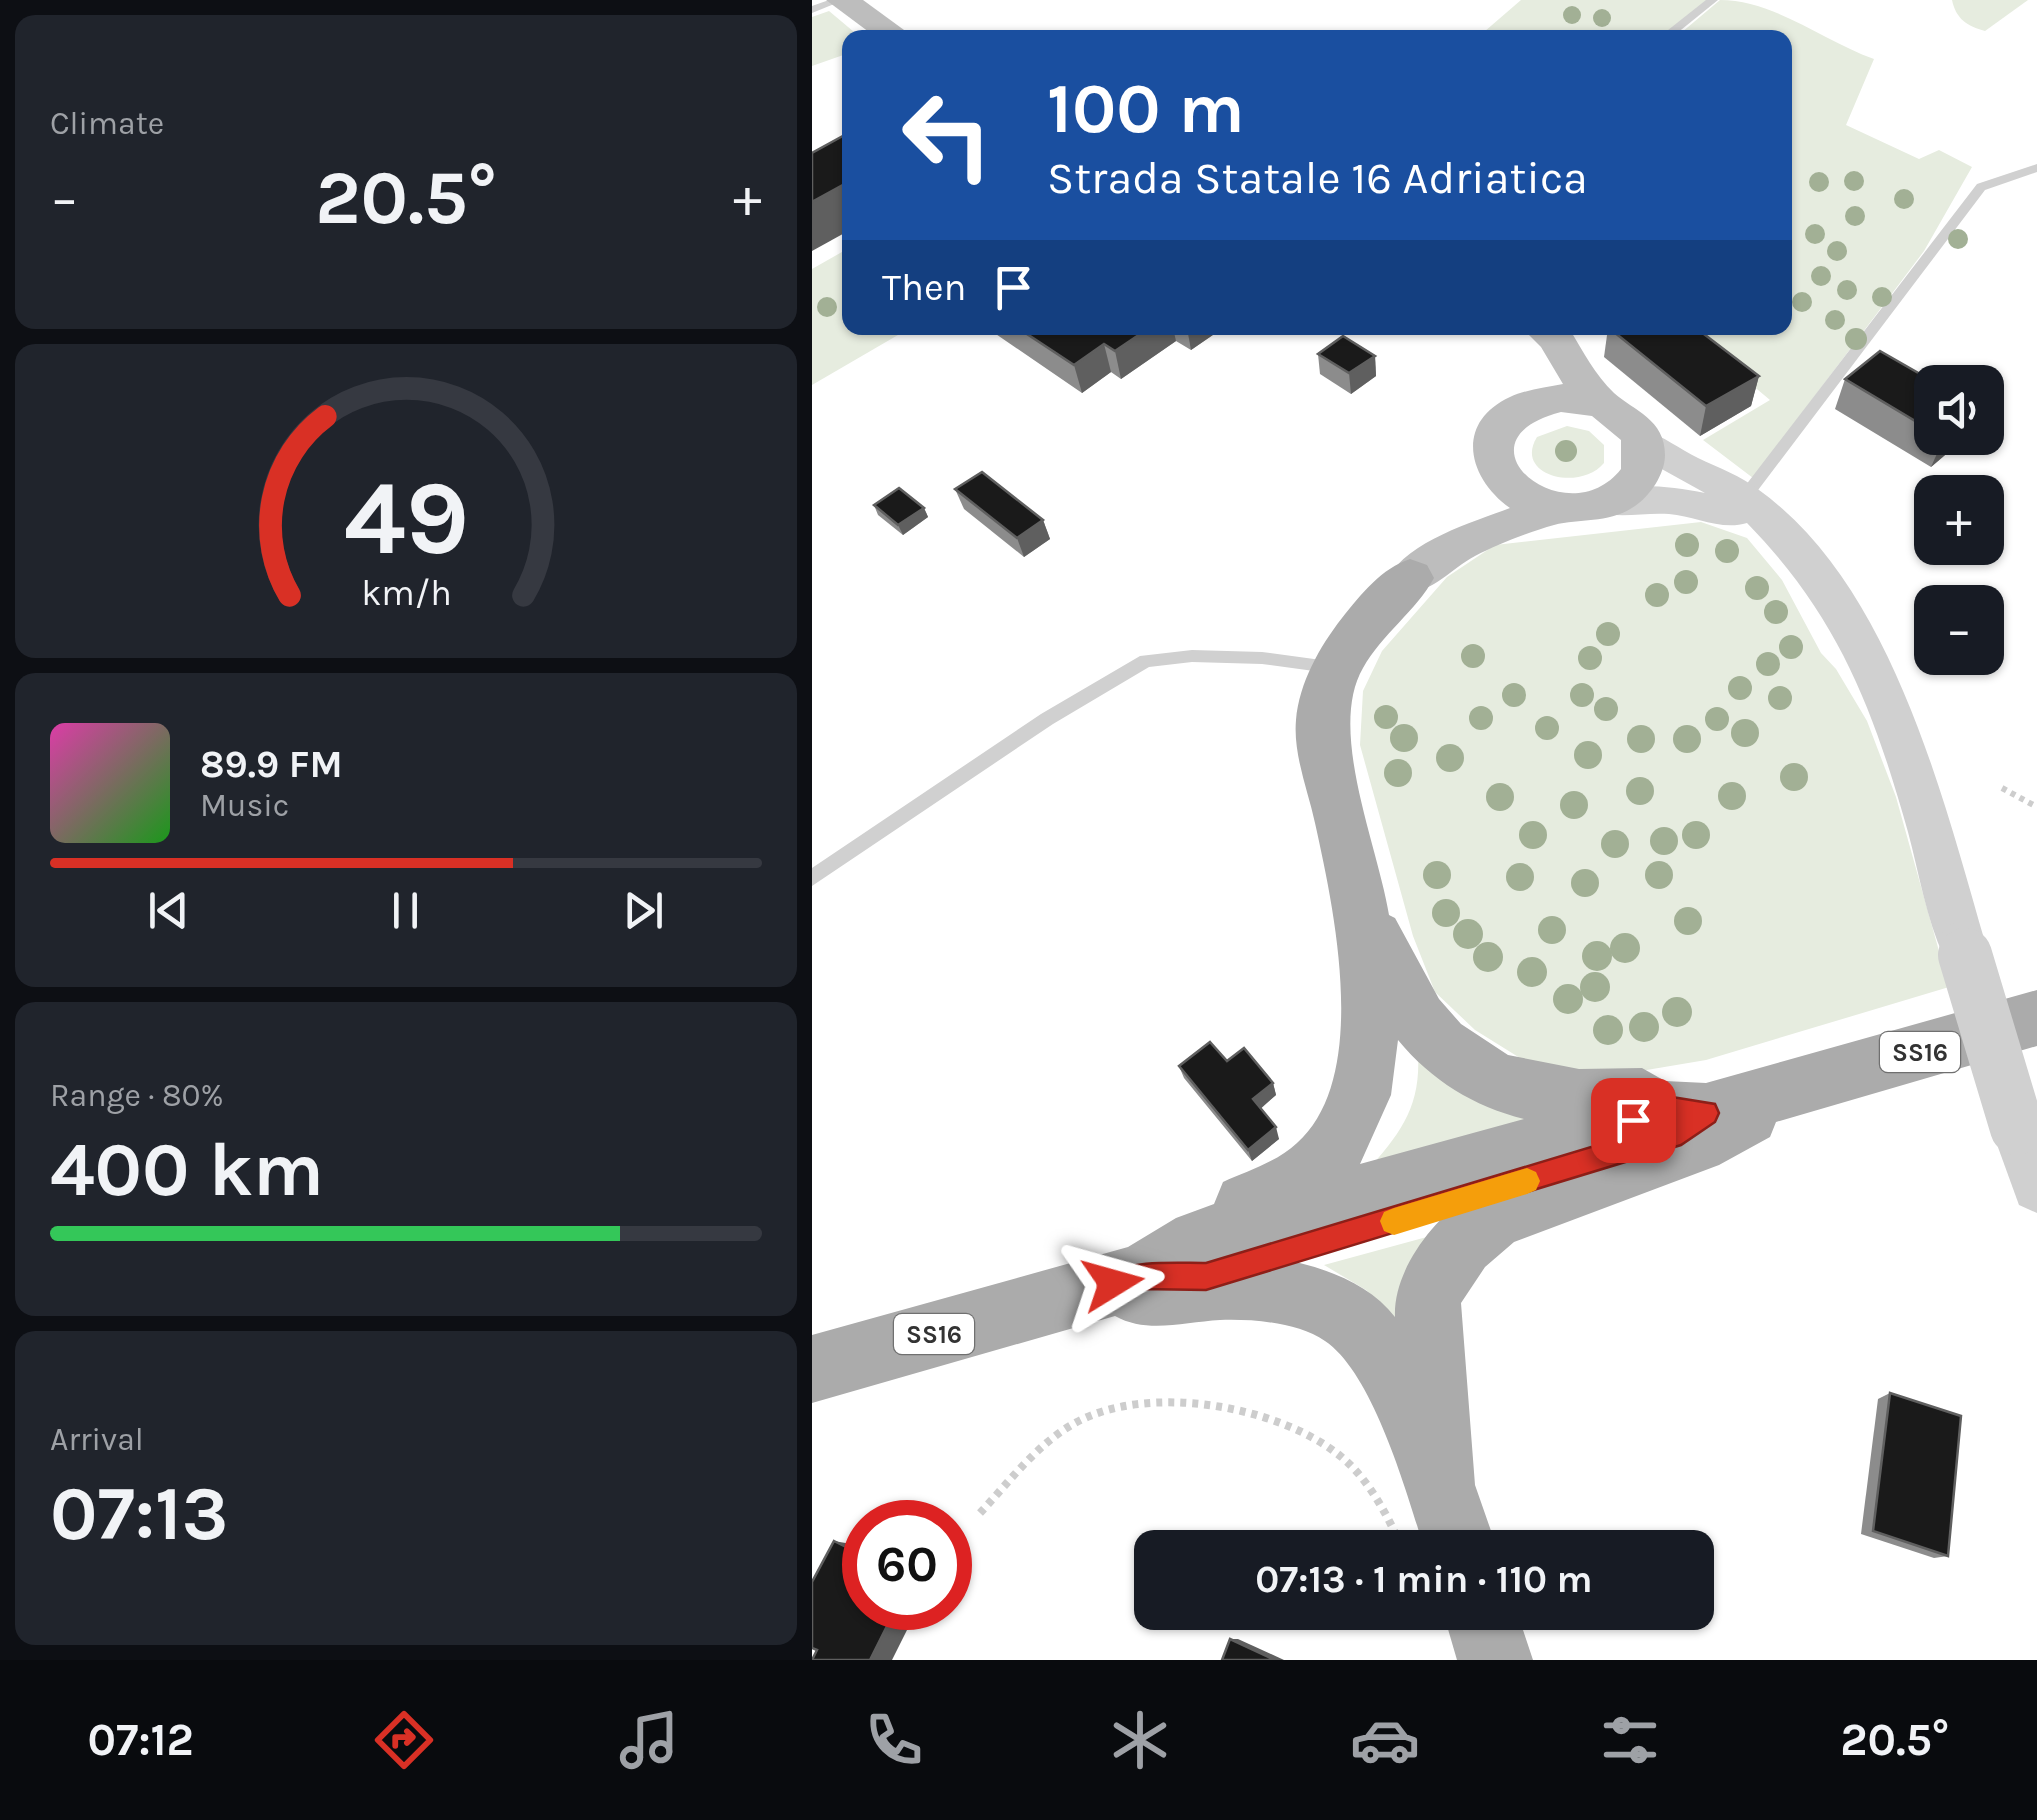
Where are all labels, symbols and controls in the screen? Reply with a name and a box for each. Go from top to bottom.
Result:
text: 100 m [1047,68,1245,150]
icon: left [882,70,1012,200]
text: Climate [50,105,164,142]
text: Strada Statale 16 Adriatica [1047,152,1588,204]
text: 20.5° [315,154,497,242]
text: − [50,166,79,230]
text: + [733,166,762,230]
icon: arrive [986,260,1041,315]
text: Then [882,265,966,310]
map controls [1914,365,2004,675]
button: sound [1914,365,2004,455]
text: 49 [343,458,469,579]
button: + [1914,475,2004,565]
text: km/h [361,572,451,614]
button: − [1914,585,2004,675]
text: 89.9 FM [200,742,343,787]
text: Music [200,787,289,824]
icon: previous [141,883,196,938]
icon: pause [378,883,433,938]
icon: next [616,883,671,938]
road number: SS16 [1880,1032,1960,1072]
text: Range · 80% [50,1077,224,1114]
pin [1591,1078,1676,1163]
icon: arrive [1606,1093,1661,1148]
text: 400 km [50,1126,324,1214]
position arrow [1061,1231,1165,1335]
road number: SS16 [894,1314,974,1354]
text: Arrival [50,1421,144,1458]
text: 07:13 [50,1470,228,1558]
speed limit sign: 60 [842,1500,972,1630]
text: 07:13 · 1 min · 110 m [1255,1557,1593,1602]
icon: directions [369,1705,439,1775]
icon: music [614,1705,684,1775]
icon: phone [859,1705,929,1775]
icon: climate [1105,1705,1175,1775]
icon: car [1350,1705,1420,1775]
icon: filters [1595,1705,1665,1775]
text: 07:12 [88,1714,194,1766]
text: 20.5° [1840,1714,1949,1766]

